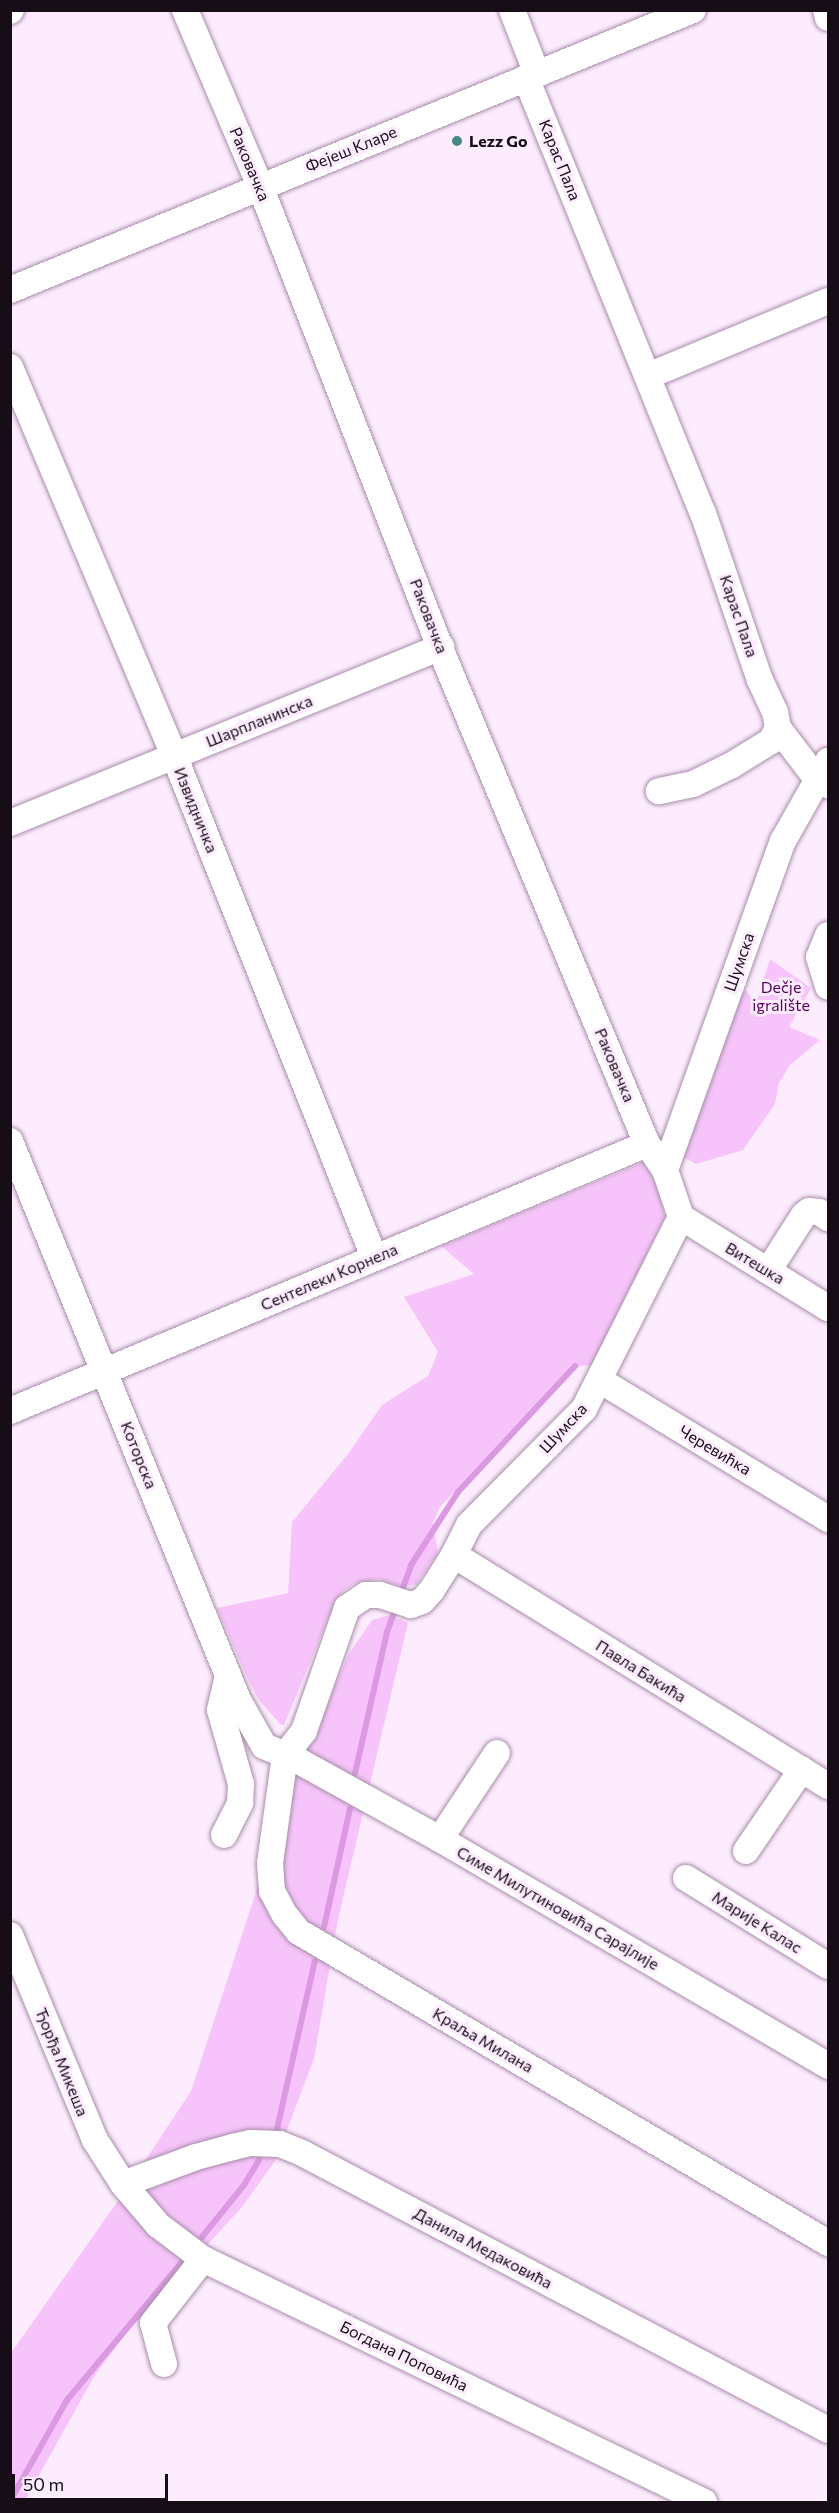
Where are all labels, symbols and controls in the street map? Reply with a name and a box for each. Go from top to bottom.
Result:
street label: Карас Пала [535,117,585,203]
street label: Фејеш Кларе [302,122,400,176]
street label: Раковачка [226,124,274,204]
place label: Lezz Go [469,131,527,151]
marker: Lezz Go [450,134,464,148]
street label: Карас Пала [716,572,762,660]
street label: Раковачка [406,576,452,656]
street label: Шарпланинска [203,691,315,751]
street label: Извидничка [170,764,222,856]
street label: Шумска [720,930,758,994]
park label: Dečje igralište [752,977,810,1015]
street label: Раковачка [591,1025,639,1105]
street label: Витешка [722,1238,788,1288]
street label: Сентелеки Корнела [258,1239,400,1315]
street label: Шумска [535,1399,591,1457]
street label: Которска [117,1419,161,1491]
street label: Черевићка [675,1421,755,1479]
street label: Павла Бакића [592,1636,690,1706]
street label: Симе Милутиновића Сарајлије [453,1842,663,1974]
street label: Марије Калас [709,1887,805,1957]
street label: Краља Милана [429,2004,537,2076]
street label: Ђорђа Микеша [31,2005,93,2119]
street label: Данила Медаковића [411,2203,555,2293]
street label: Богдана Поповића [337,2317,471,2395]
scale bar [15,2462,171,2500]
text: 50 m [23,2473,64,2495]

